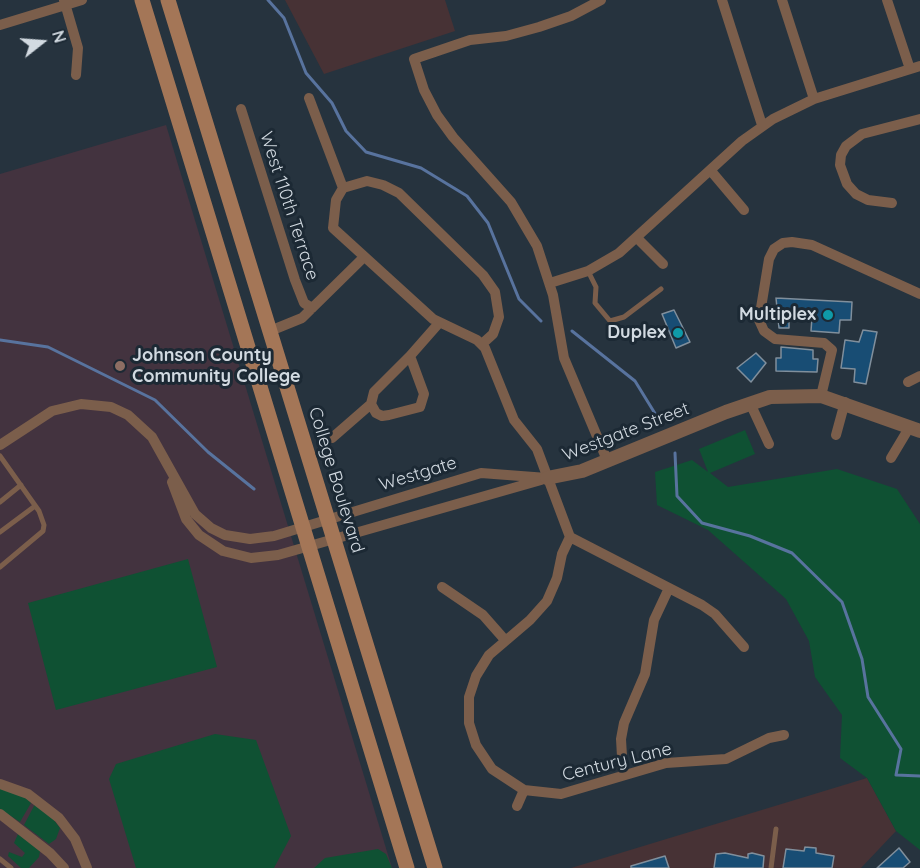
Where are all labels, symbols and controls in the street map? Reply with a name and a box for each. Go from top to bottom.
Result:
north arrow [12,12,72,72]
text: N [48,28,70,45]
street label: West 110th Terrace [255,129,323,283]
place label: Multiplex [739,304,816,326]
marker: Multiplex [821,308,835,322]
place label: Duplex [607,322,666,344]
marker: Duplex [671,326,685,340]
place label: Johnson County Community College [132,345,301,388]
marker: Johnson County Community College [113,359,127,373]
street label: Westgate Street [560,398,692,466]
street label: College Boulevard [304,404,368,556]
street label: Westgate [377,452,459,496]
street label: Century Lane [560,738,674,786]

